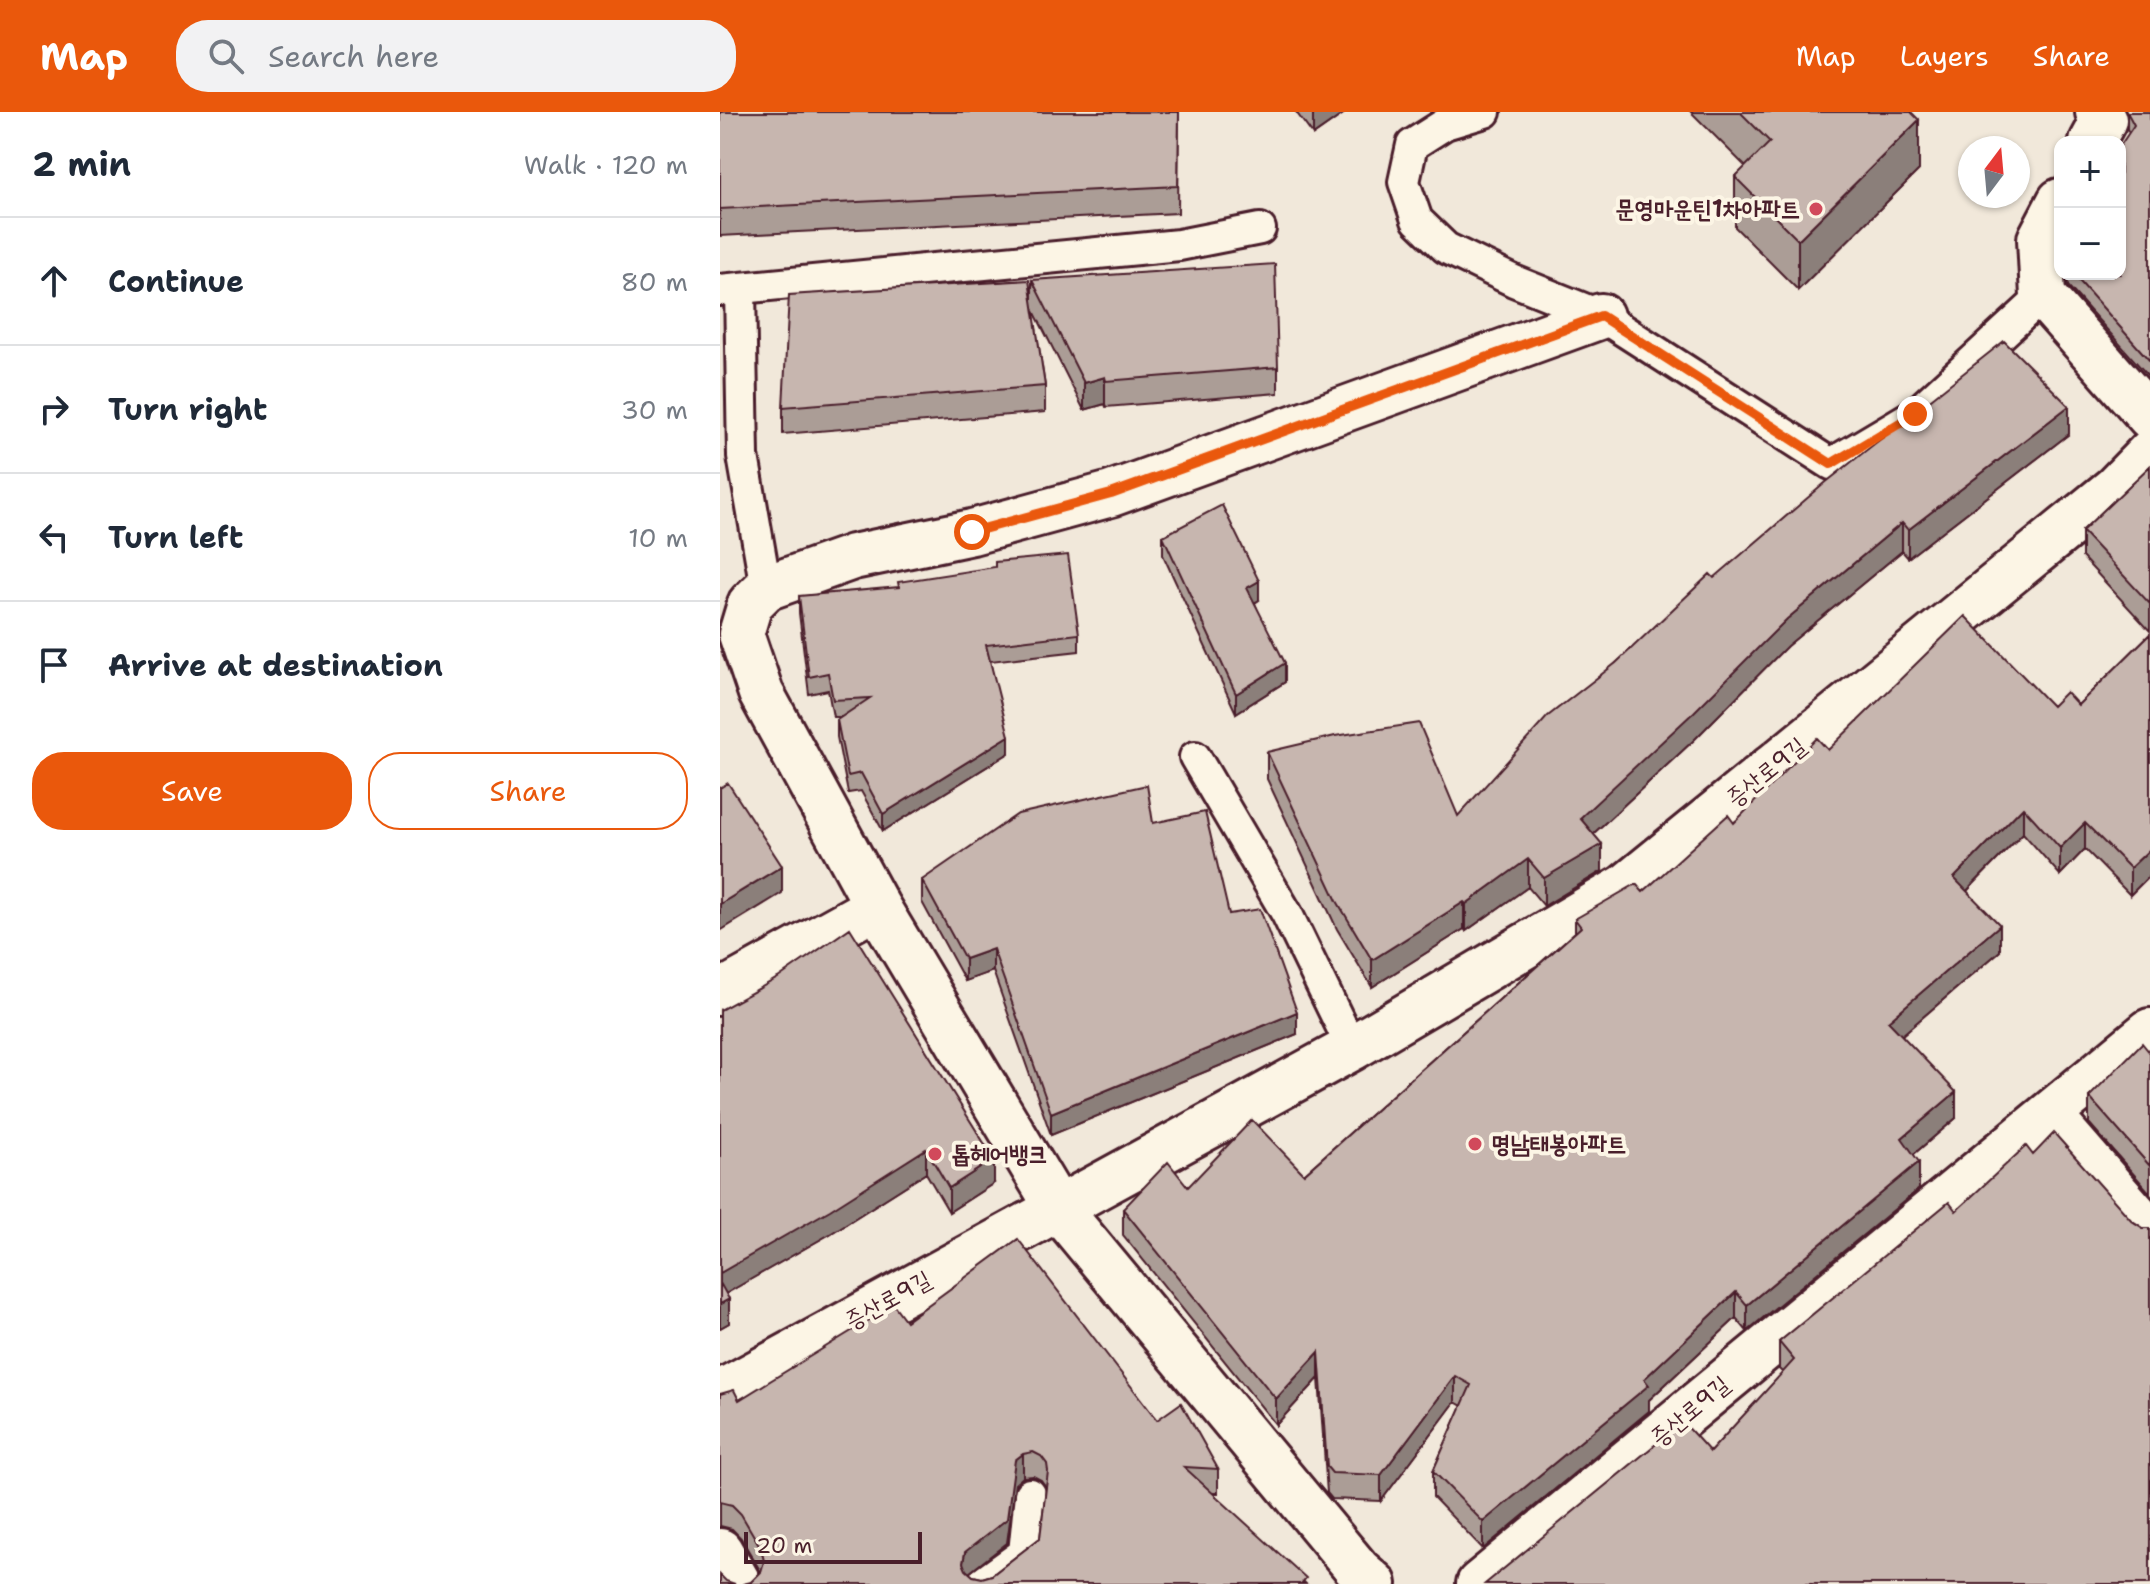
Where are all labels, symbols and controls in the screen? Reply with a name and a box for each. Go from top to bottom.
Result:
search box [176,20,736,92]
text: Map [40,31,128,82]
icon: search [204,34,248,78]
text: Search here [268,36,439,77]
text: Map [1796,37,1856,75]
text: Layers [1900,37,1989,75]
text: Share [2033,37,2110,75]
north arrow [1958,136,2030,208]
map controls [2054,136,2126,280]
button: + [2054,136,2126,208]
text: 2 min [32,141,131,187]
text: Walk · 120 m [524,147,688,182]
place label: 문영마운틴1차아파트 [1615,193,1800,225]
marker: 문영마운틴1차아파트 [1807,200,1825,218]
button: − [2054,208,2126,280]
icon: ahead [32,259,76,303]
text: Continue [108,261,244,302]
text: 80 m [621,264,688,299]
icon: right [32,387,76,431]
text: Turn right [108,389,267,430]
text: 30 m [621,392,688,427]
route end [1897,396,1933,432]
route start [954,514,990,550]
icon: left [32,515,76,559]
text: Turn left [108,517,243,558]
text: 10 m [628,520,688,555]
icon: arrive [32,643,76,687]
text: Arrive at destination [108,645,443,686]
street label: 증산로9길 [1719,730,1813,814]
button: Save [32,752,352,830]
button: Share [368,752,688,830]
place label: 명남태봉아파트 [1491,1128,1626,1160]
marker: 명남태봉아파트 [1466,1135,1484,1153]
place label: 톱헤어뱅크 [951,1138,1048,1170]
marker: 톱헤어뱅크 [926,1145,944,1163]
street label: 증산로9길 [839,1263,937,1337]
street label: 증산로9길 [1644,1369,1736,1453]
scale bar [744,1528,922,1564]
text: 20 m [756,1531,813,1560]

